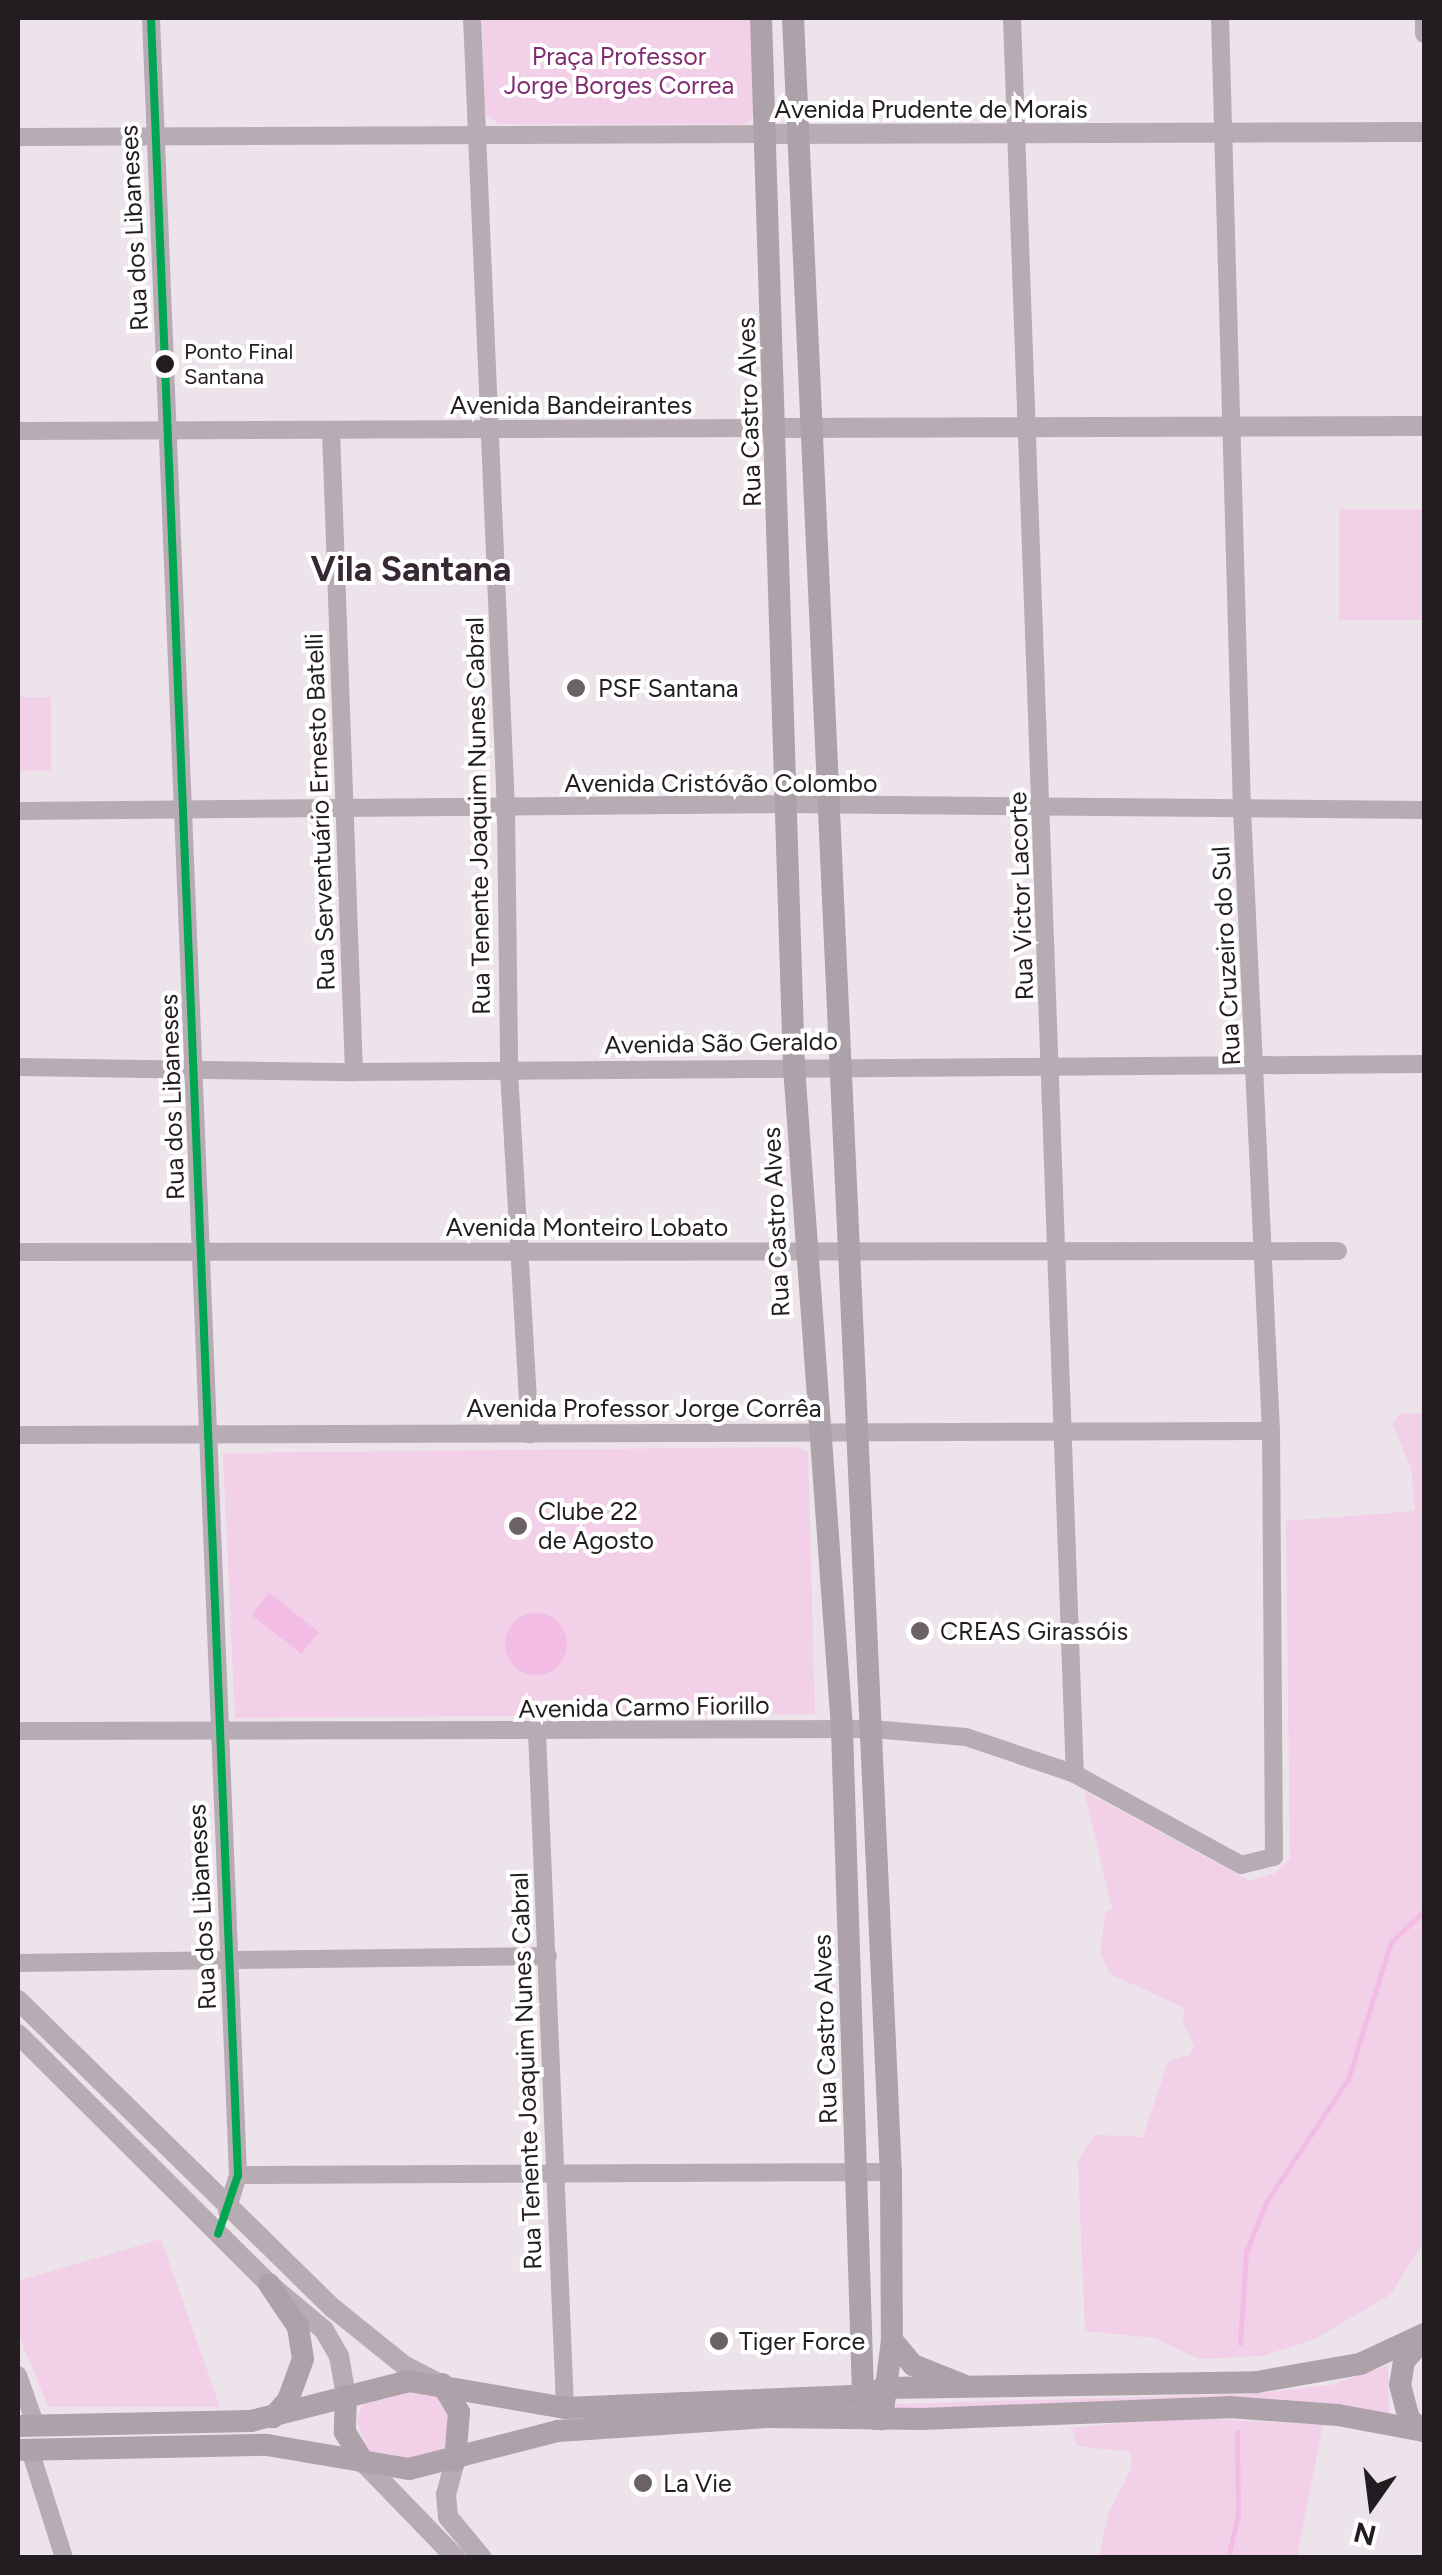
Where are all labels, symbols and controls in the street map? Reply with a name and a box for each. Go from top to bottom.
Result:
park label: Praça Professor Jorge Borges Correa [504,42,734,101]
street label: Avenida Prudente de Morais [774,94,1088,124]
street label: Rua dos Libaneses [114,124,154,332]
street label: Rua Castro Alves [731,317,767,507]
place label: Ponto Final Santana [184,338,293,390]
marker: Ponto Final Santana [155,354,175,374]
street label: Avenida Bandeirantes [450,390,692,420]
district label: Vila Santana [311,548,511,590]
street label: Rua Tenente Joaquim Nunes Cabral [460,617,496,1015]
street label: Rua Serventuário Ernesto Batelli [299,633,341,991]
place label: PSF Santana [598,673,738,703]
marker: PSF Santana [563,675,589,701]
street label: Avenida Cristóvão Colombo [565,768,877,798]
street label: Rua Victor Lacorte [1002,791,1040,1001]
street label: Rua Cruzeiro do Sul [1205,845,1247,1067]
street label: Rua dos Libaneses [153,993,191,1201]
street label: Avenida São Geraldo [604,1026,838,1060]
street label: Rua Castro Alves [756,1126,796,1318]
street label: Avenida Monteiro Lobato [446,1212,728,1242]
street label: Avenida Professor Jorge Corrêa [466,1393,822,1423]
place label: Clube 22 de Agosto [538,1497,654,1556]
marker: Clube 22 de Agosto [507,1515,529,1537]
place label: CREAS Girassóis [940,1616,1128,1646]
marker: CREAS Girassóis [909,1620,931,1642]
street label: Avenida Carmo Fiorillo [518,1690,770,1724]
street label: Rua dos Libaneses [182,1803,222,2011]
street label: Rua Tenente Joaquim Nunes Cabral [504,1872,548,2270]
street label: Rua Castro Alves [807,1934,843,2124]
place label: Tiger Force [739,2326,865,2356]
marker: Tiger Force [708,2330,730,2352]
north arrow [1322,2455,1422,2555]
place label: La Vie [663,2468,732,2498]
marker: La Vie [632,2472,654,2494]
text: N [1350,2515,1379,2553]

